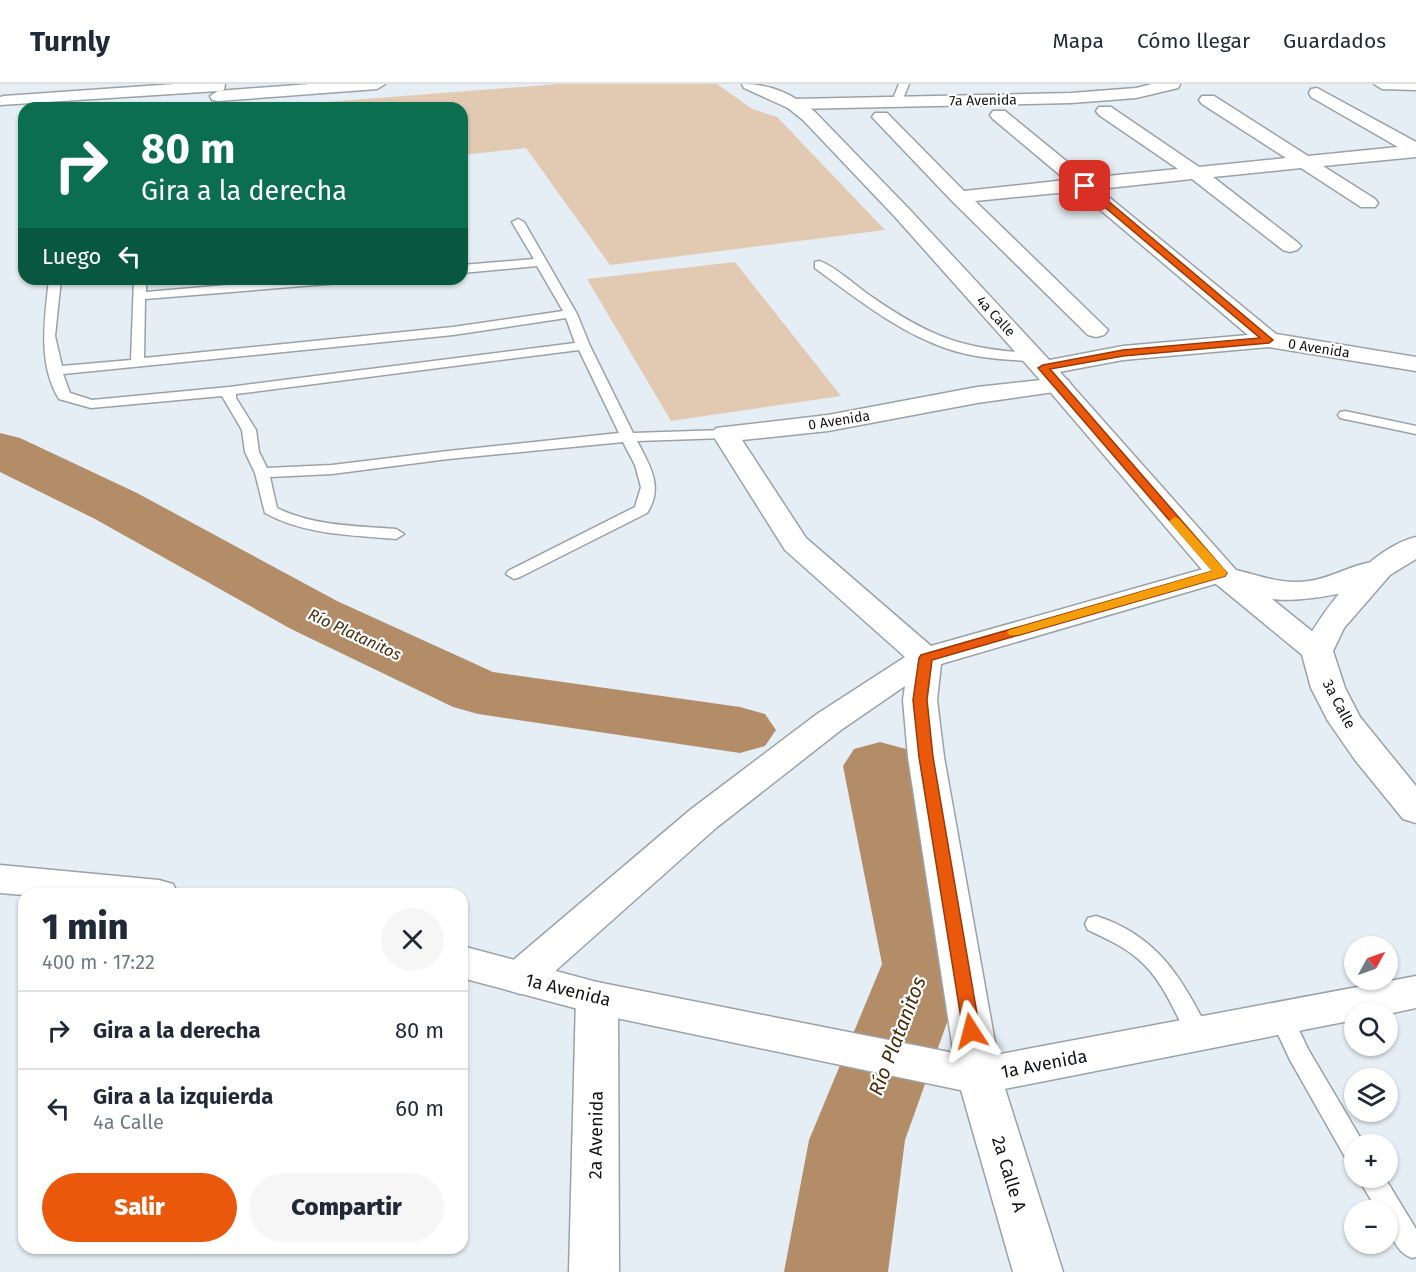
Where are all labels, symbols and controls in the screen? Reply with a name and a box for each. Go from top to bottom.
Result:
text: Turnly [30,25,110,58]
text: Mapa [1052,28,1104,54]
text: Cómo llegar [1137,28,1250,54]
text: Guardados [1283,28,1386,54]
street label: 7a Avenida [949,91,1017,110]
text: 80 m [141,124,235,174]
icon: right [42,126,120,204]
pin [1059,160,1110,211]
icon: arrive [1068,169,1101,202]
text: Gira a la derecha [141,175,347,207]
icon: left [113,240,146,273]
text: Luego [42,243,101,270]
street label: 4a Calle [972,292,1019,340]
street label: 0 Avenida [1287,335,1351,362]
street label: 0 Avenida [807,407,871,434]
water label: Río Platanitos [305,605,404,664]
street label: 3a Calle [1319,676,1359,732]
text: 1 min [42,905,128,949]
button: close [381,908,444,971]
north arrow [1344,936,1398,990]
map controls [1344,936,1398,1254]
text: 400 m · 17:22 [42,950,155,974]
street label: 1a Avenida [523,969,613,1011]
water label: Río Platanitos [863,973,931,1099]
position arrow [939,999,1003,1063]
button: search [1344,1002,1398,1056]
icon: right [42,1014,75,1047]
text: Gira a la derecha [93,1017,261,1044]
text: 80 m [395,1017,444,1044]
street label: 1a Avenida [999,1045,1089,1083]
button: layers [1344,1068,1398,1122]
text: Gira a la izquierda [93,1083,273,1110]
street label: 2a Avenida [584,1091,608,1179]
icon: left [42,1092,75,1125]
text: 60 m [395,1095,444,1122]
text: 4a Calle [93,1110,164,1134]
street label: 2a Calle A [987,1133,1031,1215]
button: + [1344,1134,1398,1188]
button: Salir [42,1173,237,1242]
button: Compartir [249,1173,444,1242]
button: − [1344,1200,1398,1254]

